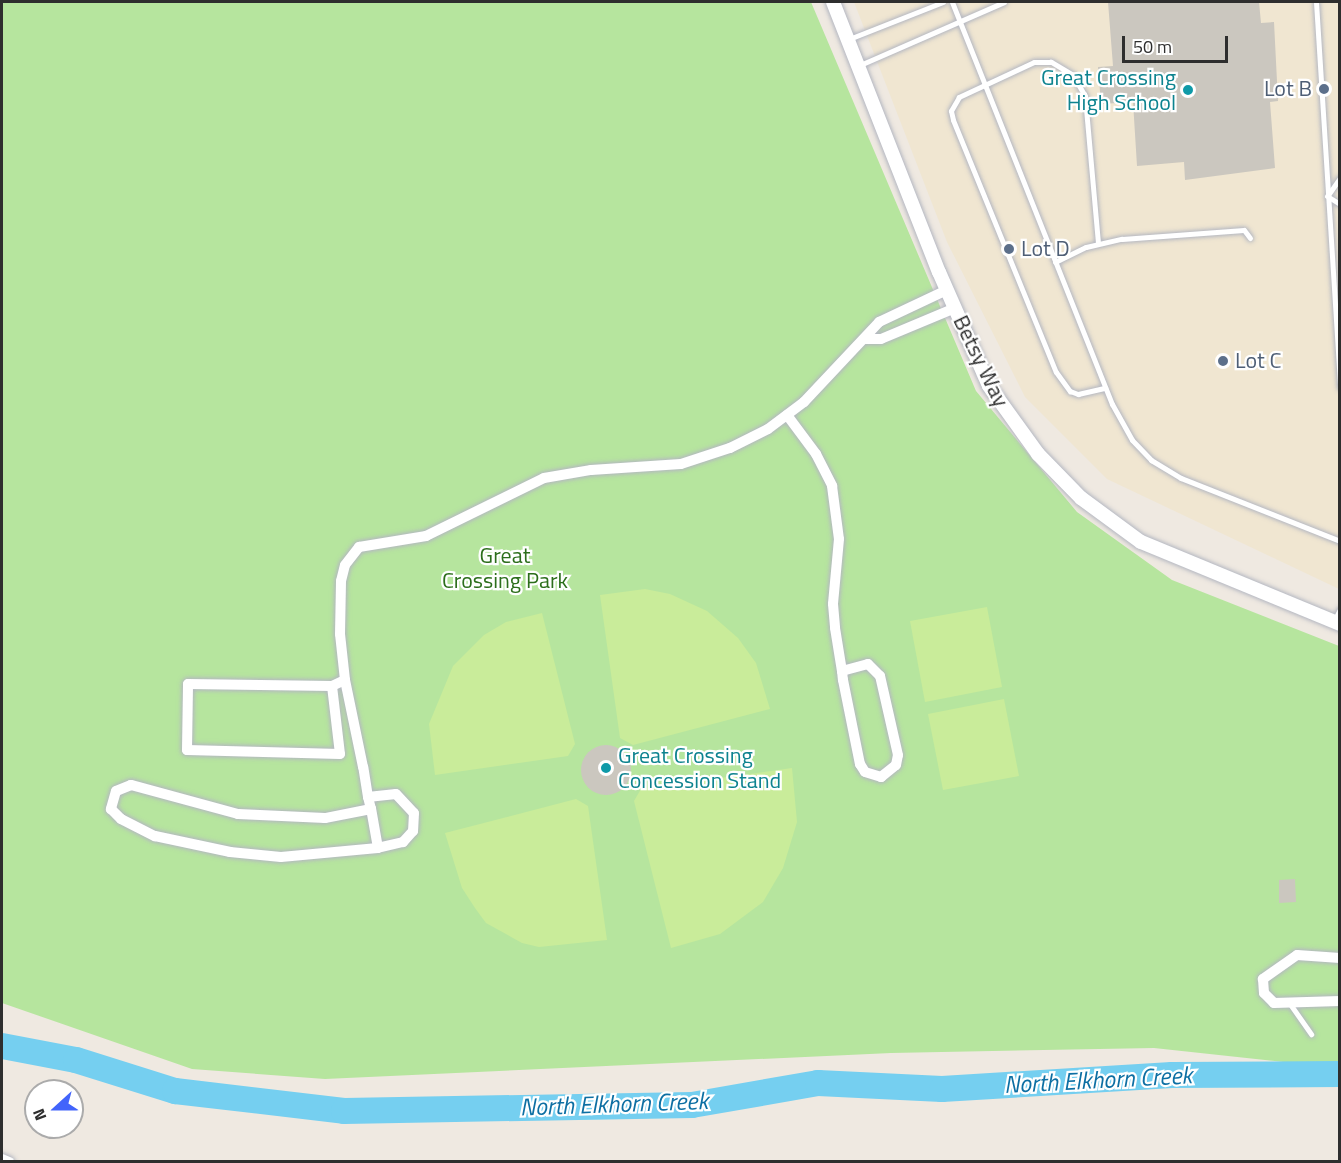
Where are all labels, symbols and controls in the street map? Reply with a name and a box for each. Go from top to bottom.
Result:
scale bar [1125,24,1232,62]
text: 50 m [1133,33,1172,60]
place label: Great Crossing High School [1041,64,1176,116]
place label: Lot B [1264,76,1312,102]
marker: Lot B [1317,82,1331,96]
marker: Great Crossing High School [1181,83,1195,97]
place label: Lot D [1021,236,1070,262]
marker: Lot D [1002,242,1016,256]
street label: Betsy Way [948,311,1014,411]
place label: Lot C [1235,348,1281,374]
marker: Lot C [1216,354,1230,368]
park label: Great Crossing Park [442,542,568,594]
place label: Great Crossing Concession Stand [618,742,781,794]
marker: Great Crossing Concession Stand [599,761,613,775]
water label: North Elkhorn Creek [1003,1061,1193,1099]
north arrow [24,1079,84,1139]
water label: North Elkhorn Creek [519,1086,709,1122]
text: N [26,1105,52,1124]

